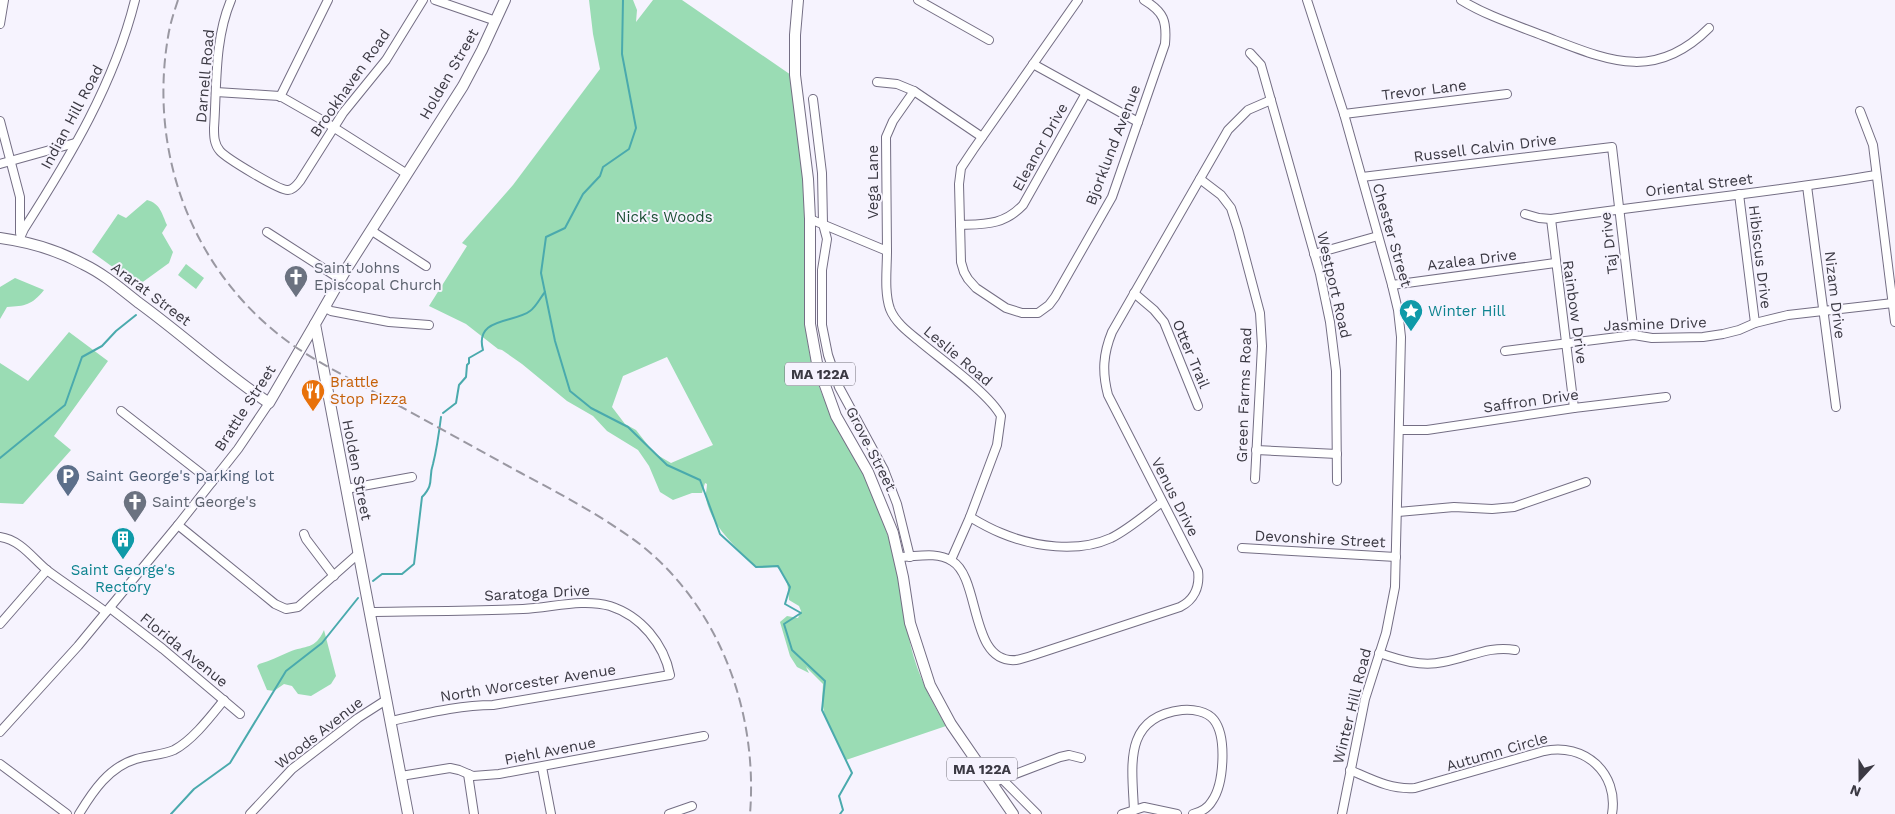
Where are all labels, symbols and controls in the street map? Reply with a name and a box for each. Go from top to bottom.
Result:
street label: Holden Street [416,25,483,123]
street label: Brookhaven Road [306,26,394,140]
street label: Darnell Road [192,29,218,123]
street label: Indian Hill Road [37,62,107,172]
street label: Trevor Lane [1380,76,1468,104]
street label: Bjorklund Avenue [1082,82,1144,208]
street label: Eleanor Drive [1008,100,1072,194]
street label: Russell Calvin Drive [1413,130,1557,166]
street label: Vega Lane [864,145,882,219]
street label: Oriental Street [1644,169,1754,201]
street label: Chester Street [1369,181,1416,290]
street label: Hibiscus Drive [1745,204,1775,310]
park label: Nick's Woods [615,208,713,226]
street label: Taj Drive [1596,211,1622,275]
street label: Westport Road [1313,230,1355,340]
street label: Azalea Drive [1426,246,1518,274]
street label: Nizam Drive [1821,250,1849,340]
street label: Ararat Street [108,258,195,330]
place label: Saint Johns Episcopal Church [314,259,442,294]
street label: Rainbow Drive [1559,259,1591,365]
church icon: Saint Johns Episcopal Church [283,264,309,298]
place icon: Winter Hill [1398,298,1424,332]
place label: Winter Hill [1428,302,1506,320]
street label: Jasmine Drive [1603,313,1707,335]
street label: Otter Trail [1168,317,1214,391]
street label: Leslie Road [920,322,996,390]
street label: Green Farms Road [1233,327,1255,463]
street label: Brattle Street [210,361,280,454]
road number: MA 122A [785,362,855,386]
place label: Brattle Stop Pizza [330,373,408,408]
restaurant icon: Brattle Stop Pizza [300,378,326,412]
street label: Saffron Drive [1482,385,1580,417]
street label: Grove Street [842,404,900,495]
street label: Holden Street [338,418,376,523]
street label: Venus Drive [1147,454,1203,540]
parking icon: Saint George's parking lot [55,463,81,497]
place label: Saint George's parking lot [86,467,275,485]
church icon: Saint George's [122,489,148,523]
place label: Saint George's [152,493,257,511]
building icon: Saint George's Rectory [110,526,136,560]
street label: Devonshire Street [1254,527,1387,551]
place label: Saint George's Rectory [71,561,175,596]
street label: Saratoga Drive [484,581,590,605]
street label: Florida Avenue [136,609,232,691]
street label: Winter Hill Road [1329,646,1375,766]
street label: North Worcester Avenue [439,660,617,706]
street label: Woods Avenue [271,693,367,773]
street label: Autumn Circle [1444,729,1550,775]
street label: Piehl Avenue [503,733,597,769]
north arrow [1835,754,1885,804]
road number: MA 122A [947,758,1017,781]
text: N [1848,782,1863,800]

